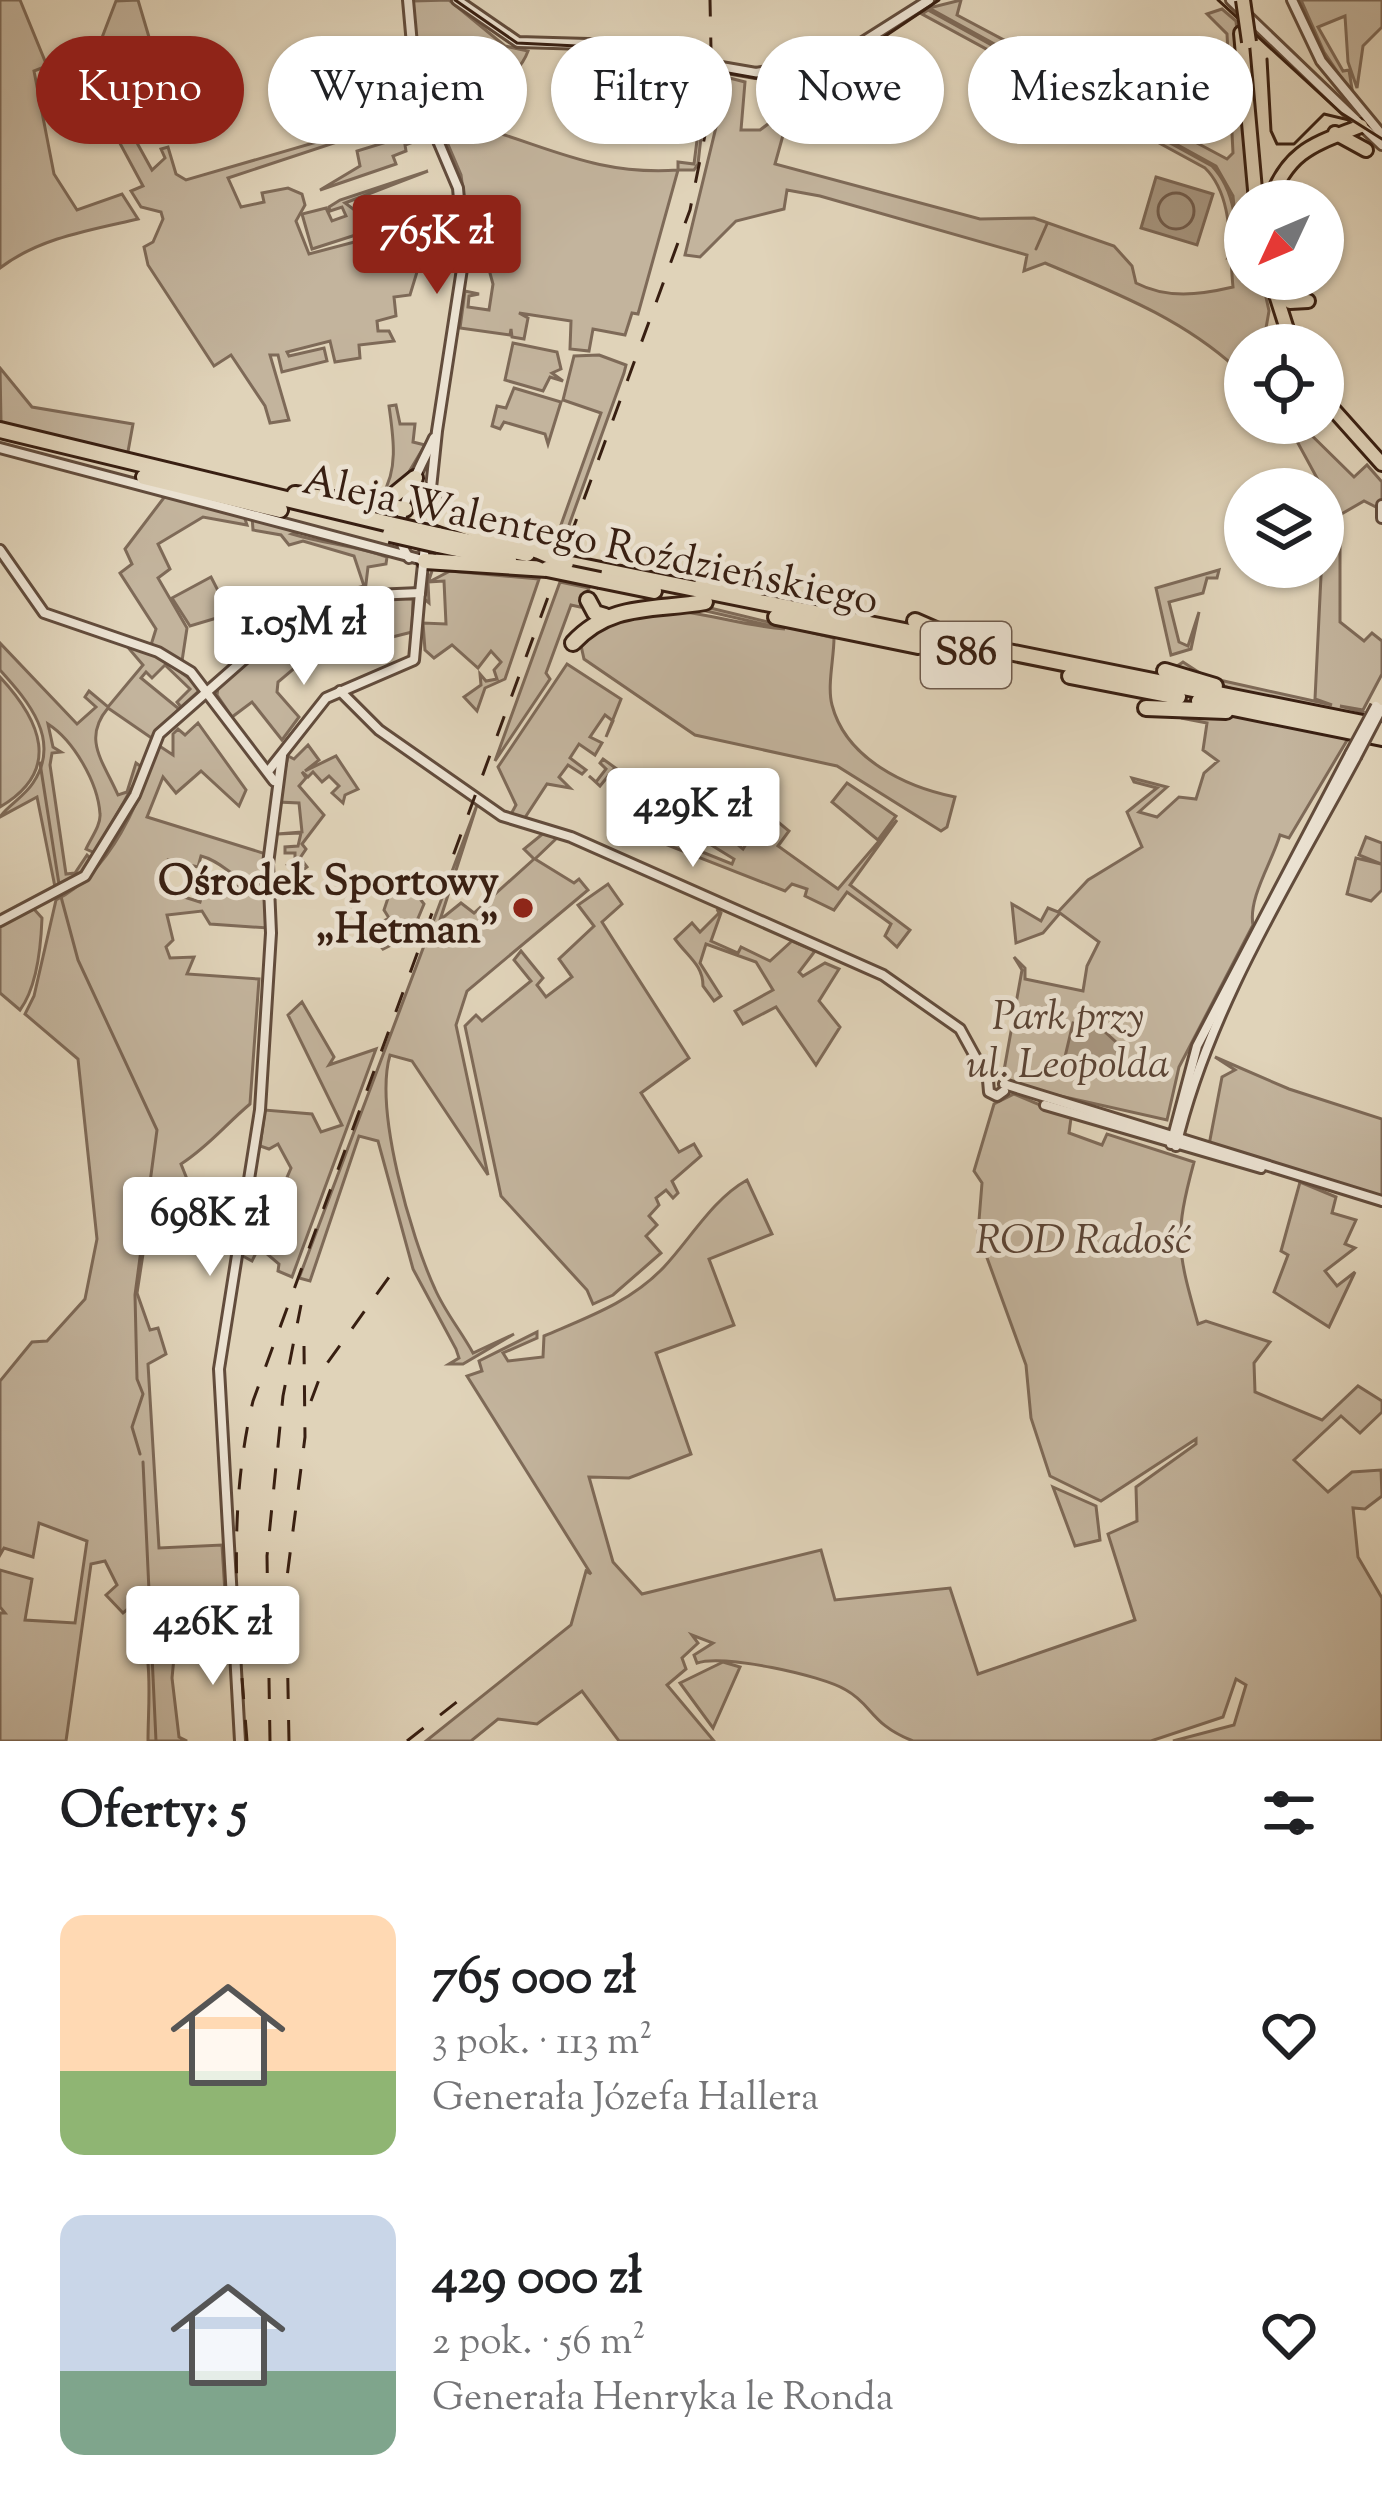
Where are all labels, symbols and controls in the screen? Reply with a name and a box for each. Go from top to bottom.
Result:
chip: Kupno [36,36,244,144]
chip: Wynajem [268,36,527,144]
chip: Filtry [551,36,732,144]
chip: Nowe [756,36,944,144]
chip: Mieszkanie [968,36,1253,144]
north arrow [1224,180,1344,300]
map controls [1224,180,1344,588]
pin: 765K zł [326,195,548,297]
text: 765K zł [380,206,494,262]
button: locate [1224,324,1344,444]
street label: Aleja Walentego Roździeńskiego [297,453,883,633]
button: layers [1224,468,1344,588]
pin: 1.05M zł [180,586,428,688]
text: 1.05M zł [241,597,367,653]
road number: S86 [921,622,1011,688]
pin: 429K zł [582,768,804,870]
text: 429K zł [633,779,753,835]
place label: Ośrodek Sportowy „Hetman” [158,854,499,962]
marker: Ośrodek Sportowy „Hetman” [510,895,536,921]
park label: Park przy ul. Leopolda [966,989,1170,1097]
pin: 698K zł [99,1177,321,1279]
text: 698K zł [150,1188,270,1244]
park label: ROD Radość [976,1213,1192,1273]
pin: 426K zł [102,1586,324,1688]
text: 426K zł [153,1597,273,1653]
text: Oferty: 5 [60,1777,247,1850]
icon: filters [1256,1780,1322,1846]
text: 765 000 zł [432,1943,637,2016]
icon: home [156,1963,300,2107]
icon: heart [1256,2002,1322,2068]
text: 3 pok. · 113 m² [432,2016,652,2072]
text: Generała Józefa Hallera [432,2072,819,2128]
text: 429 000 zł [432,2243,643,2316]
icon: home [156,2263,300,2407]
icon: heart [1256,2302,1322,2368]
text: 2 pok. · 56 m² [432,2316,645,2372]
text: Generała Henryka le Ronda [432,2372,894,2428]

